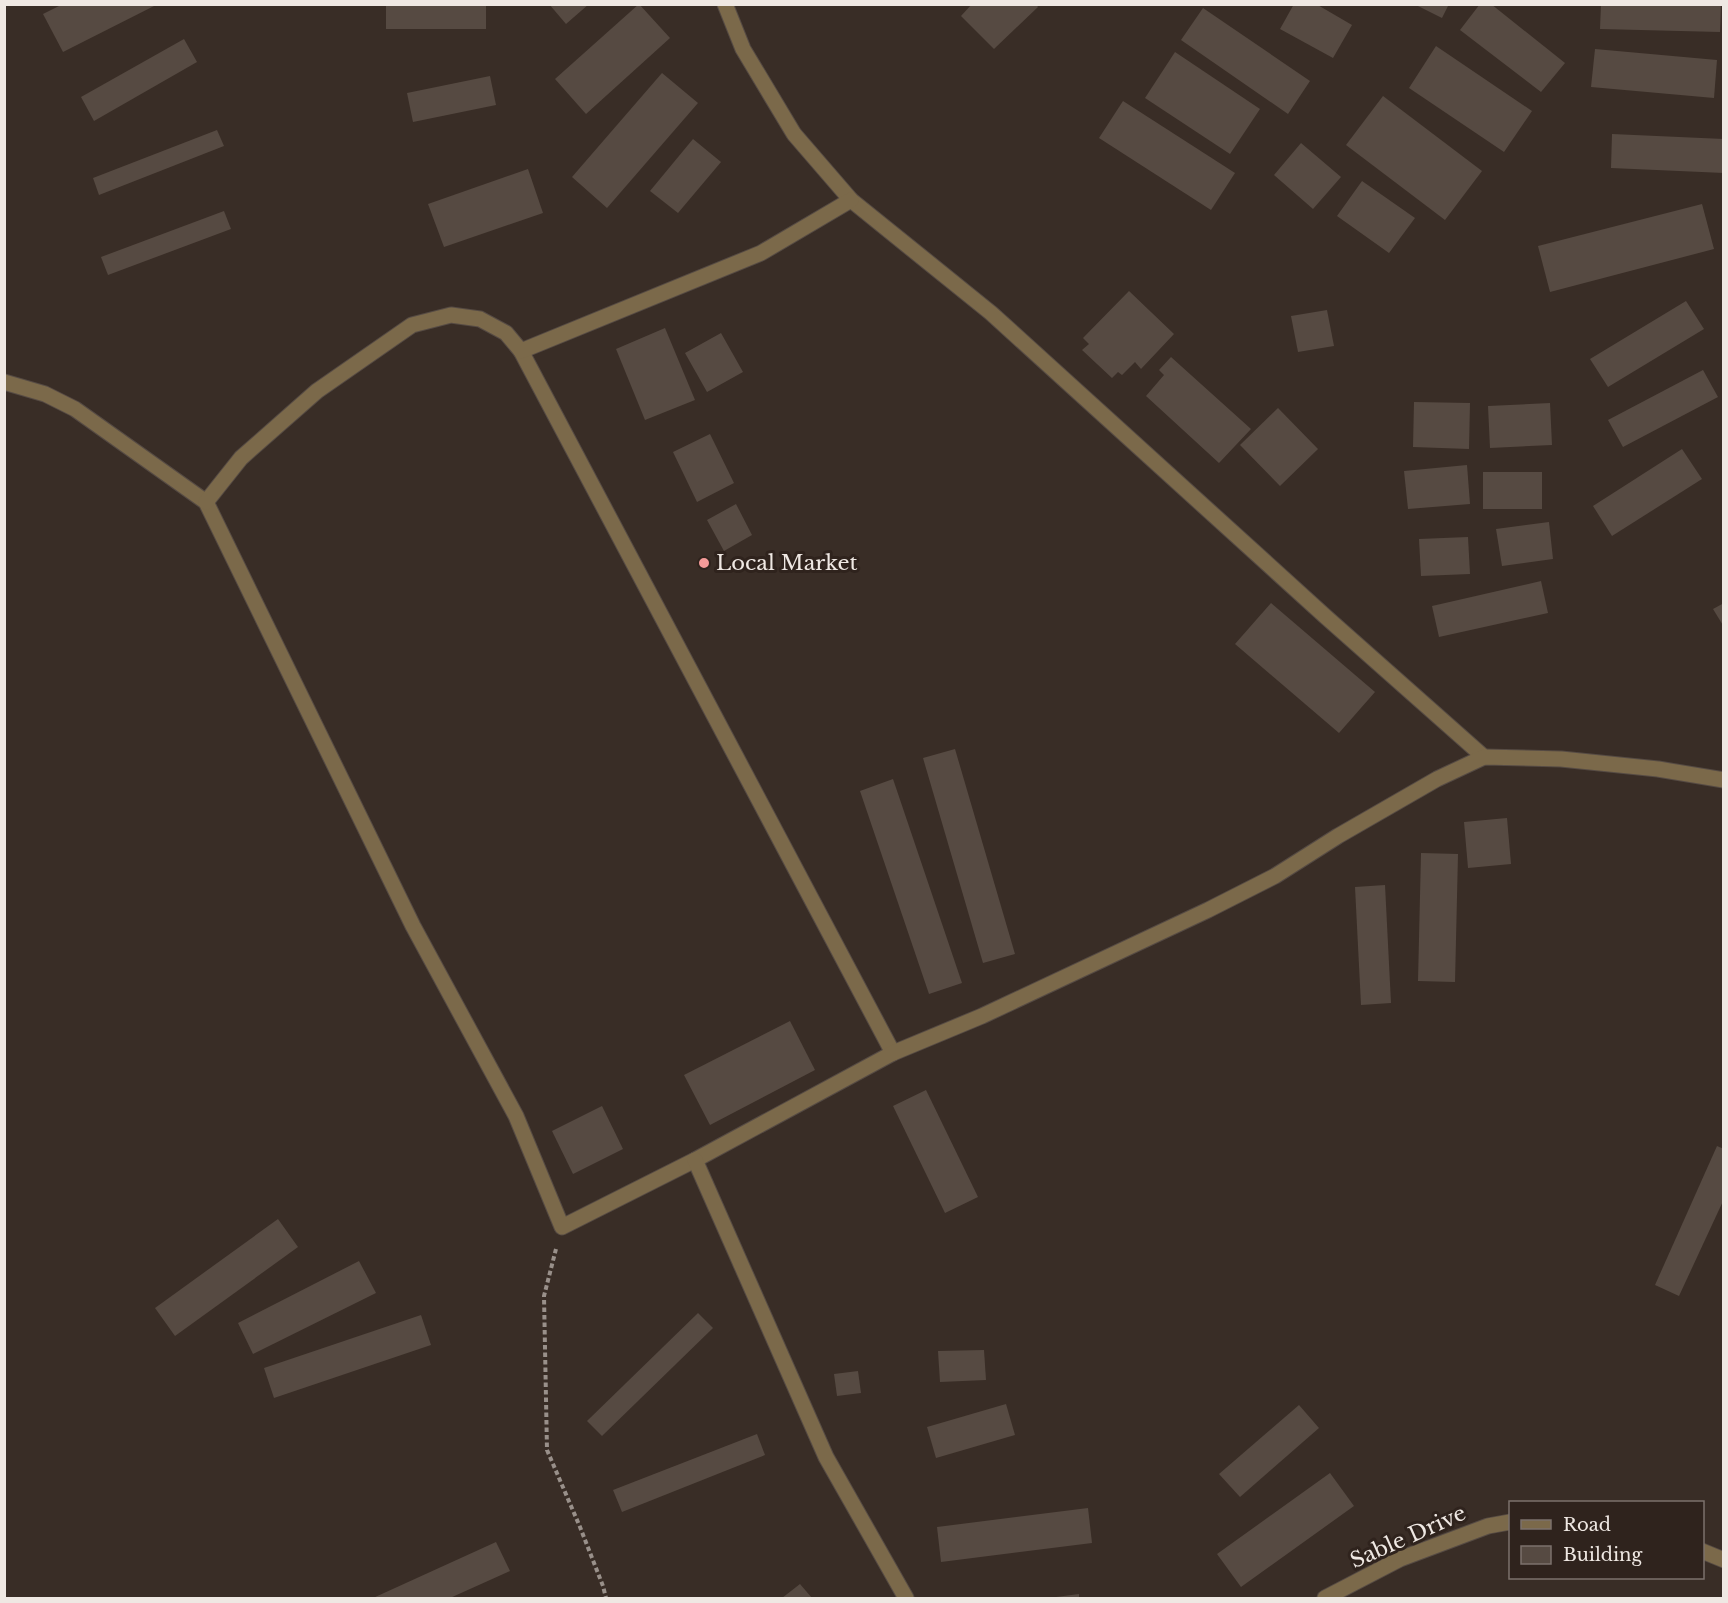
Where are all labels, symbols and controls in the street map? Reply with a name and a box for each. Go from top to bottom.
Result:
place label: Local Market [716,550,857,576]
marker: Local Market [697,556,711,570]
street label: Sable Drive [1346,1500,1470,1574]
legend [1509,1501,1704,1579]
text: Road [1563,1514,1611,1536]
text: Building [1563,1544,1642,1566]

